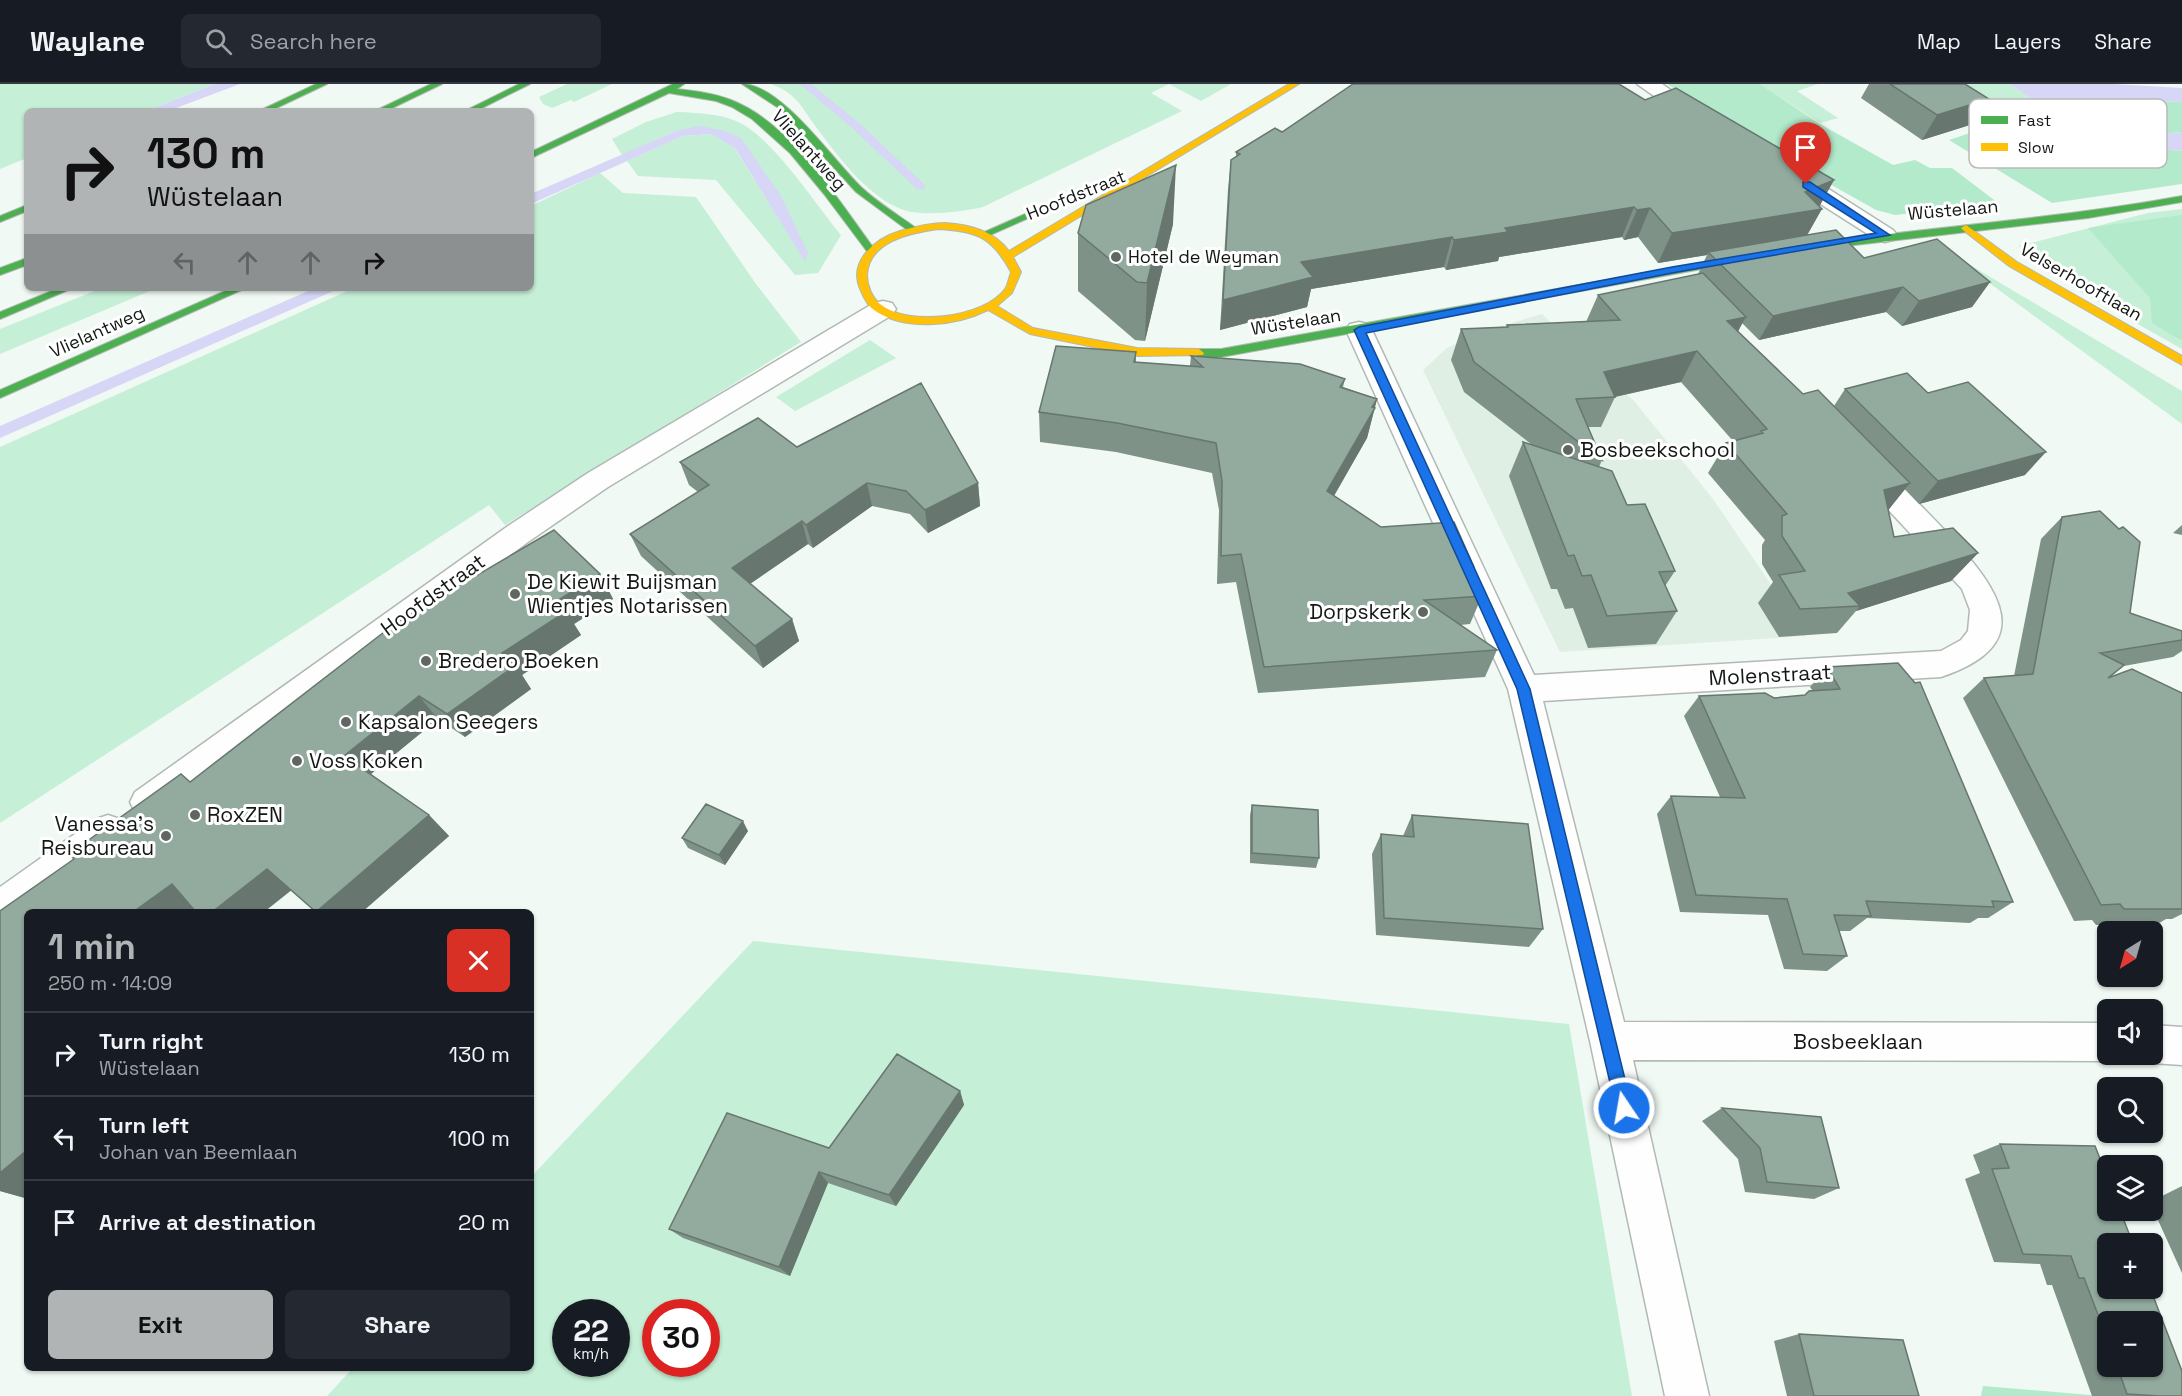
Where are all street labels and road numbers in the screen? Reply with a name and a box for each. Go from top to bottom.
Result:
street label: Vlielantweg [767,104,852,195]
street label: Hoofdstraat [1023,164,1129,225]
street label: Wüstelaan [1907,194,1999,225]
street label: Velserhooftlaan [2016,237,2147,326]
street label: Vlielantweg [46,301,148,363]
street label: Wüstelaan [1249,303,1343,340]
street label: Hoofdstraat [375,548,490,642]
street label: Molenstraat [1708,658,1832,691]
street label: Bosbeeklaan [1793,1028,1923,1055]

